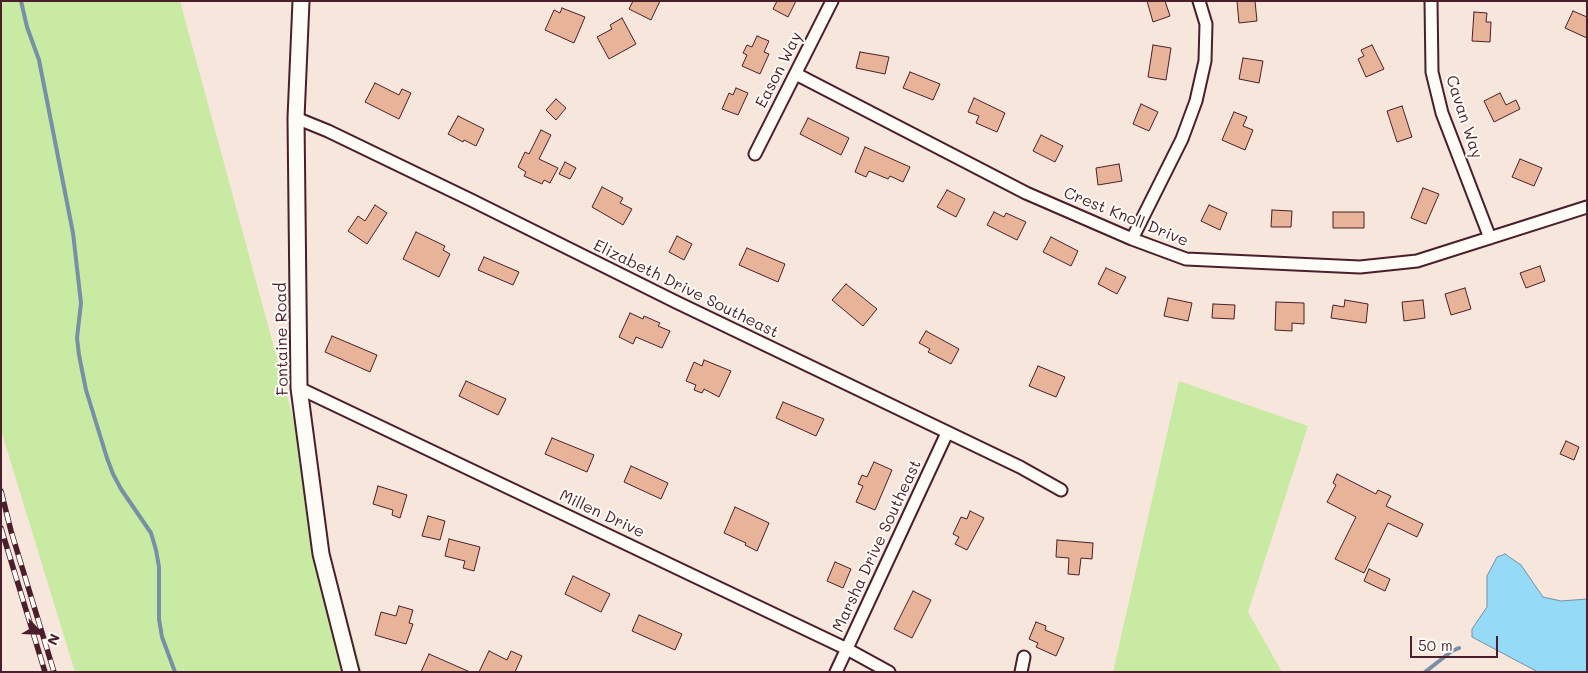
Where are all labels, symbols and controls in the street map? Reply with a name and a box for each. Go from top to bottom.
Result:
street label: Eason Way [752,29,806,111]
street label: Cavan Way [1442,73,1486,161]
street label: Crest Knoll Drive [1061,183,1191,251]
street label: Elizabeth Drive Southeast [590,236,782,342]
street label: Fontaine Road [271,282,293,396]
street label: Marsha Drive Southeast [829,457,925,635]
street label: Millen Drive [556,486,648,542]
north arrow [15,608,65,658]
scale bar [1413,626,1500,658]
text: N [43,631,65,648]
text: 50 m [1418,635,1453,655]

